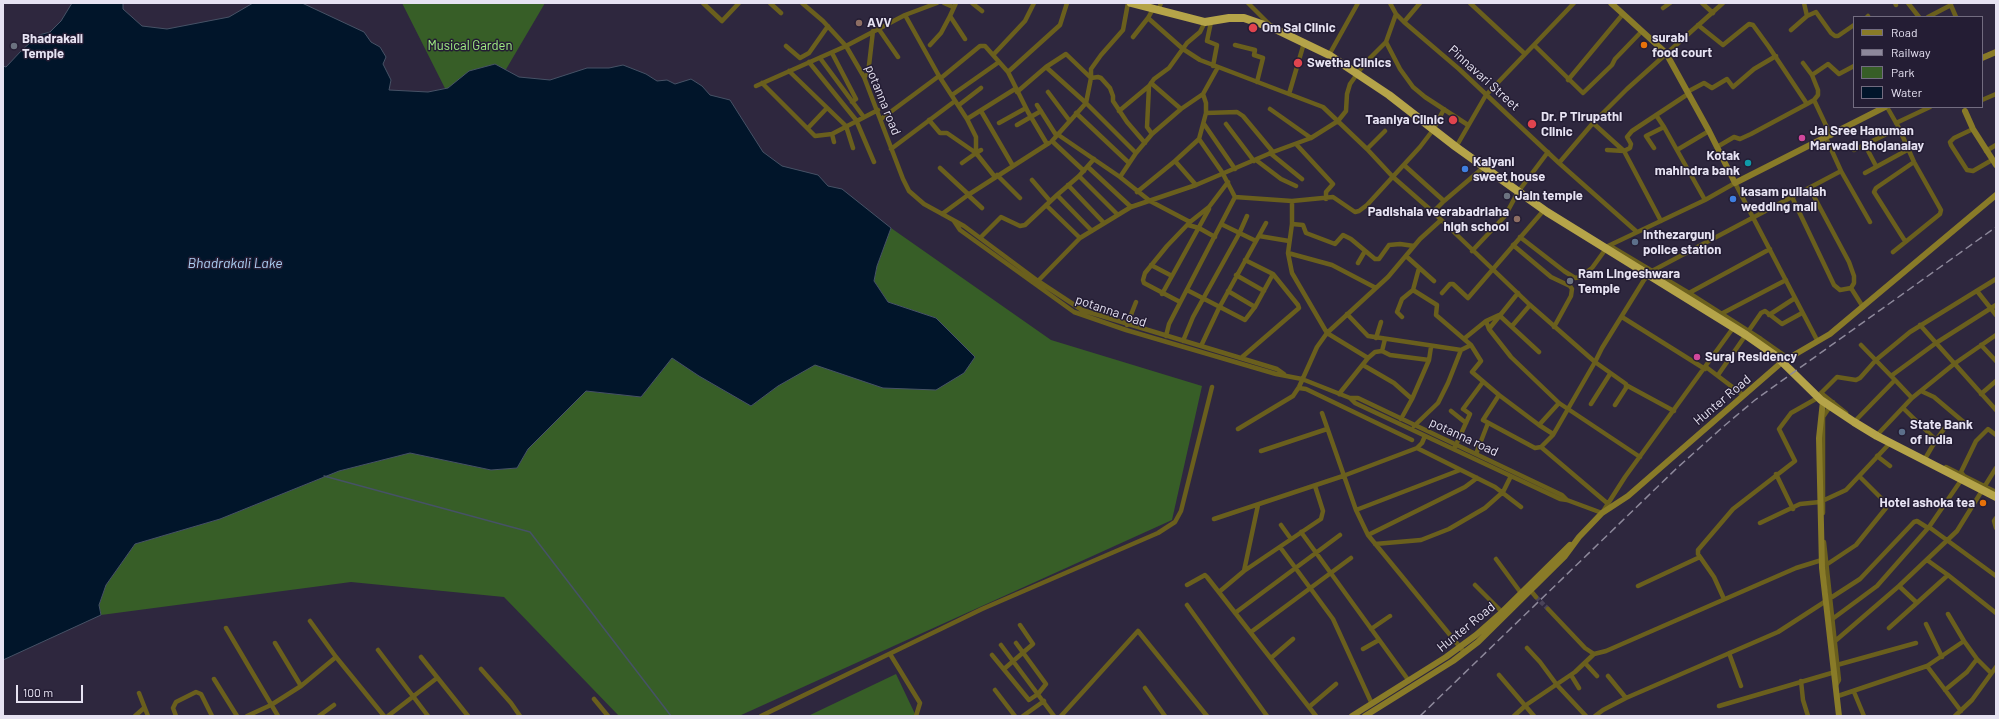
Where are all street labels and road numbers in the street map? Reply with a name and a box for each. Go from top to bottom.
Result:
street label: Pinnavari Street [1445,42,1523,114]
street label: potanna road [862,63,904,137]
street label: potanna road [1073,292,1149,330]
street label: Hunter Road [1690,372,1754,428]
street label: potanna road [1427,414,1501,460]
street label: Hunter Road [1434,599,1498,655]

